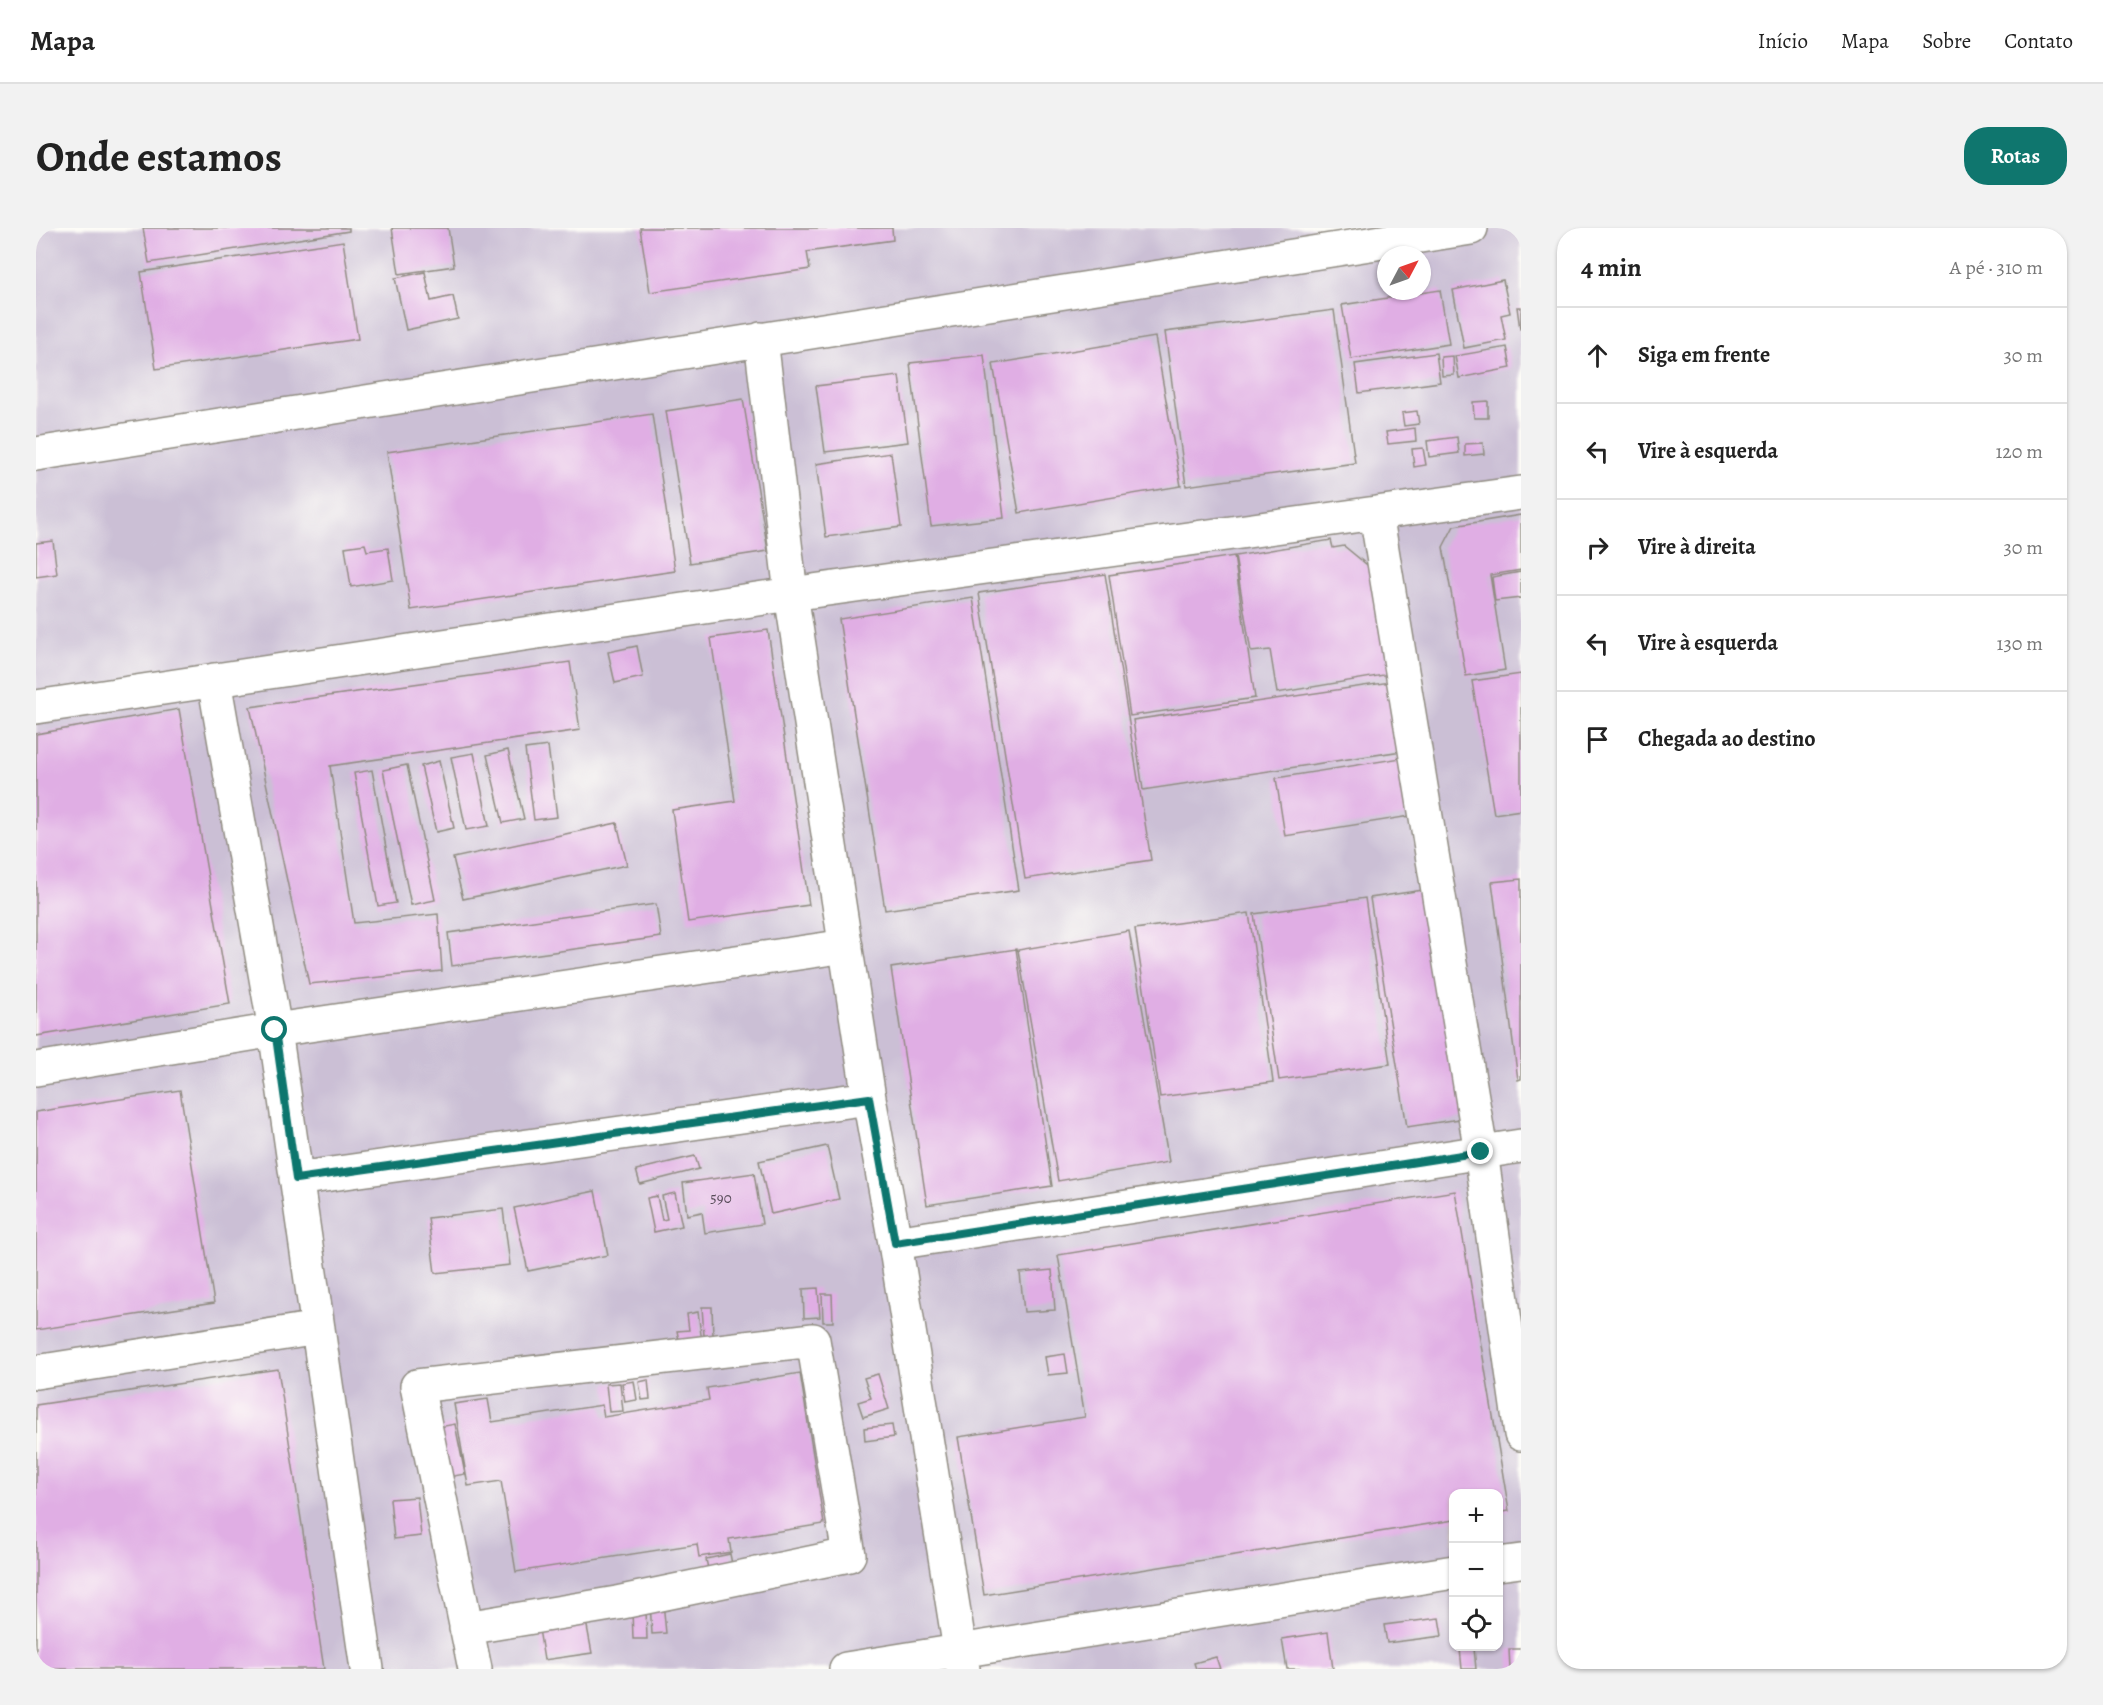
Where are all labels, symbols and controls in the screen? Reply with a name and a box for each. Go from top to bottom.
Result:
text: Mapa [30,22,95,60]
text: Início [1758,27,1808,55]
text: Mapa [1841,27,1889,55]
text: Sobre [1922,27,1971,55]
text: Contato [2004,27,2073,55]
button: Rotas [1964,127,2067,185]
text: Onde estamos [36,128,282,185]
north arrow [1377,246,1431,300]
text: 4 min [1581,250,1642,285]
text: A pé · 310 m [1950,254,2043,281]
icon: ahead [1581,339,1614,372]
text: Siga em frente [1638,340,1770,370]
text: 30 m [2003,342,2043,369]
icon: left [1581,435,1614,468]
text: Vire à esquerda [1638,436,1778,466]
text: 120 m [1995,438,2043,465]
icon: right [1581,531,1614,564]
text: Vire à direita [1638,532,1756,562]
text: 30 m [2003,534,2043,561]
icon: left [1581,627,1614,660]
text: Vire à esquerda [1638,628,1778,658]
text: 130 m [1997,630,2043,657]
icon: arrive [1581,723,1614,756]
text: Chegada ao destino [1638,724,1816,754]
route start [261,1016,287,1042]
route end [1467,1138,1493,1164]
house number: 590 [710,1188,732,1208]
map controls [1449,1489,1503,1651]
button: + [1449,1489,1503,1543]
button: − [1449,1543,1503,1597]
button: locate [1449,1597,1503,1651]

